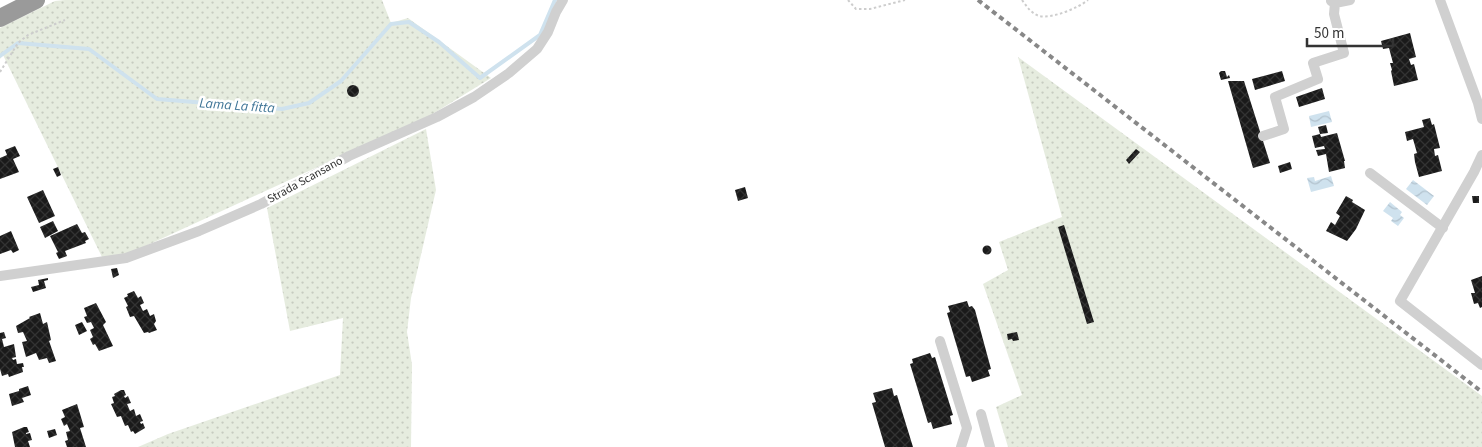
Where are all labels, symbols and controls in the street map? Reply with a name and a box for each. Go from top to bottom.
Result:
scale bar [1307,15,1393,47]
text: 50 m [1314,23,1344,44]
water label: Lama La fitta [199,93,276,119]
street label: Strada Scansano [264,152,346,208]

